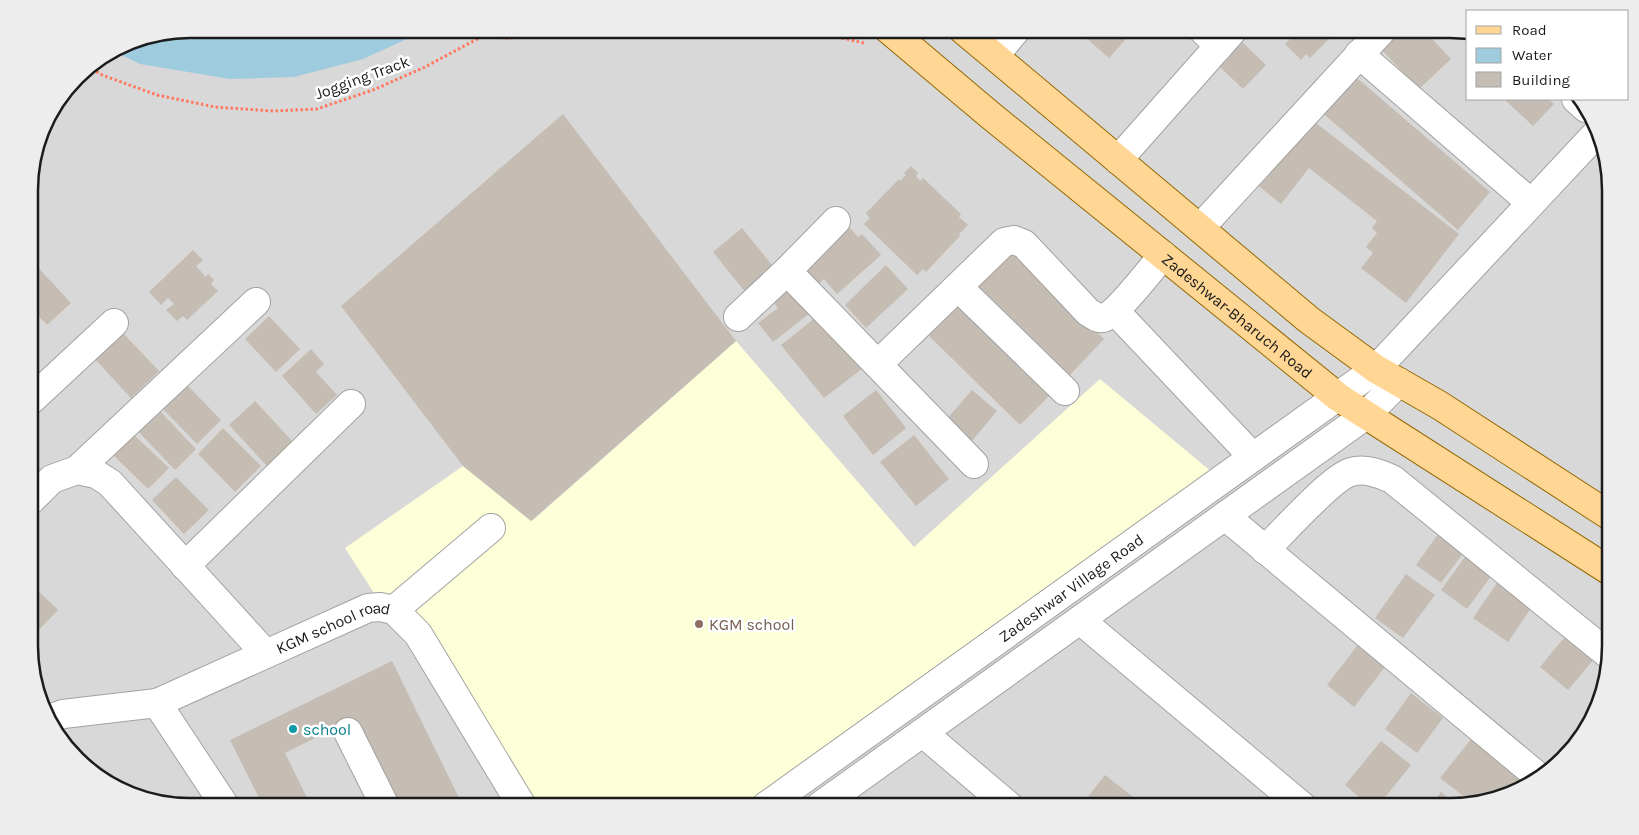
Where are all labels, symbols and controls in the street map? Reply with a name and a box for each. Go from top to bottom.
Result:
legend [1466,10,1629,100]
text: Road [1512,21,1547,39]
text: Water [1512,46,1553,64]
street label: Jogging Track [312,52,412,103]
text: Building [1512,71,1570,89]
street label: Zadeshwar-Bharuch Road [1158,249,1316,383]
street label: Zadeshwar Village Road [995,530,1147,646]
street label: KGM school road [273,598,392,658]
place label: KGM school [709,615,795,634]
marker: KGM school [693,618,705,630]
place label: school [303,720,351,739]
marker: school [287,723,299,735]

